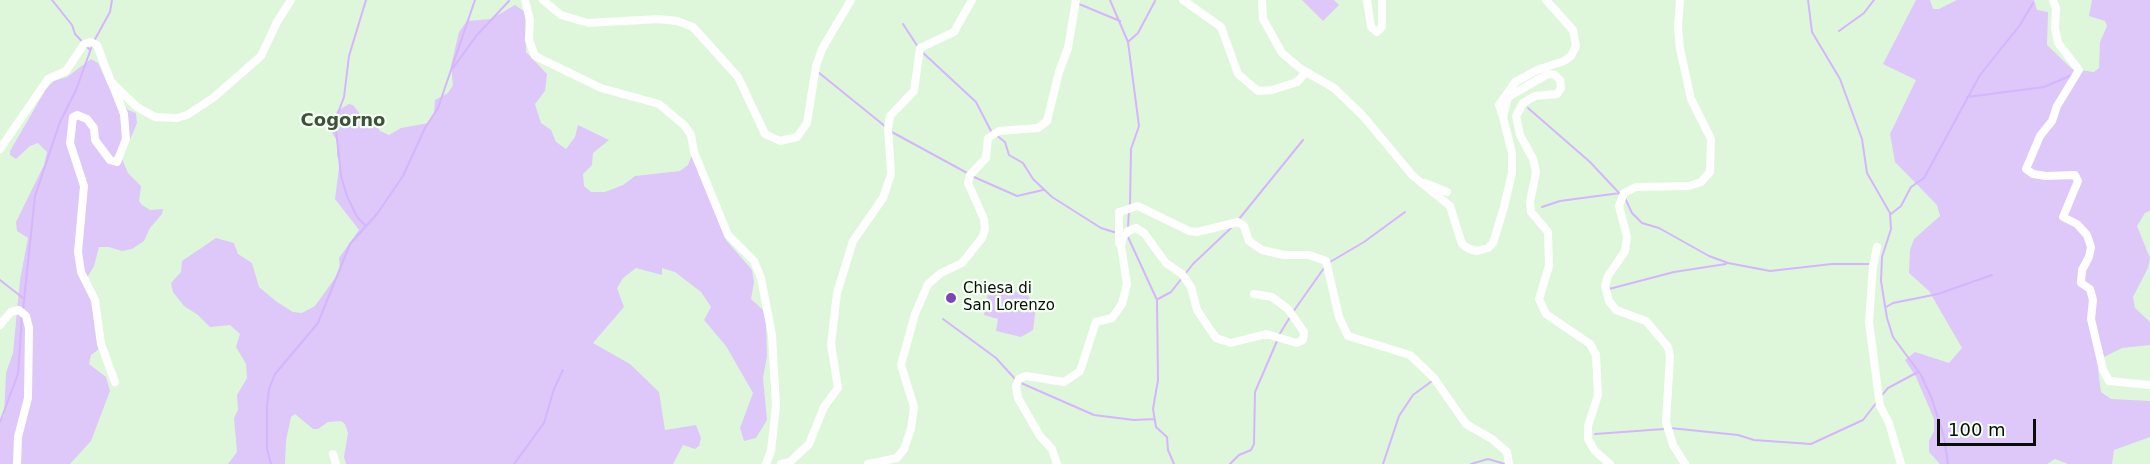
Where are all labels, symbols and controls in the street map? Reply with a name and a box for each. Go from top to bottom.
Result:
district label: Cogorno [301,110,385,132]
place label: Chiesa di San Lorenzo [963,280,1055,315]
marker: Chiesa di San Lorenzo [944,291,958,305]
scale bar [1940,407,2039,445]
text: 100 m [1948,419,2006,440]

